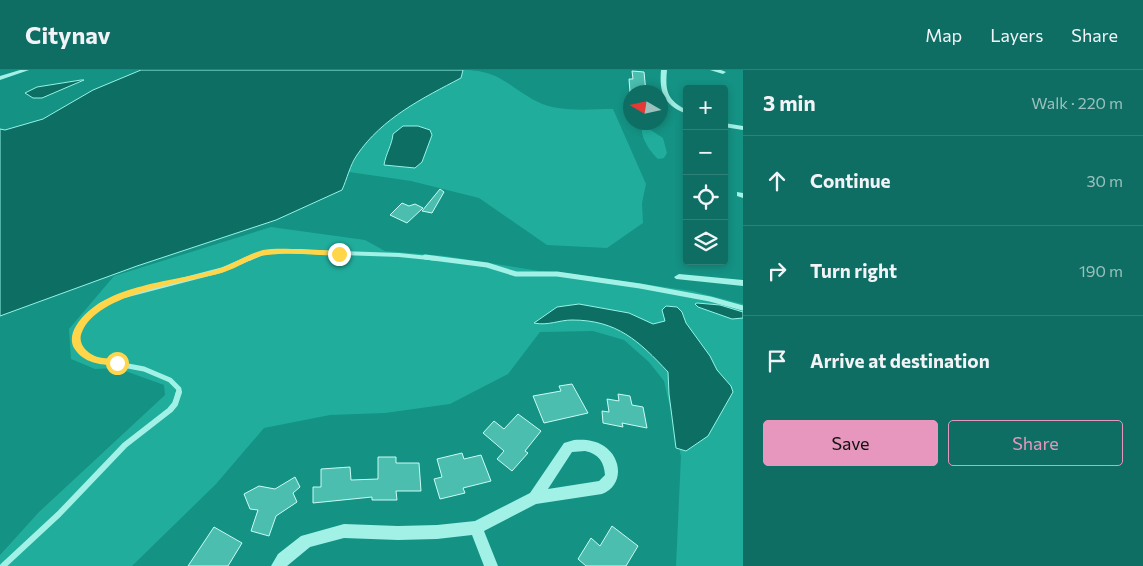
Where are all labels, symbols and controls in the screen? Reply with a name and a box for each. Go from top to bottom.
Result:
text: Citynav [25,20,111,49]
text: Map [925,24,962,46]
text: Layers [990,24,1043,46]
text: Share [1071,24,1118,46]
north arrow [623,85,668,130]
map controls [683,85,728,265]
button: + [683,85,728,130]
text: 3 min [763,90,816,115]
text: Walk · 220 m [1031,93,1123,112]
button: − [683,130,728,175]
icon: ahead [763,167,791,195]
text: Continue [810,169,890,192]
text: 30 m [1086,171,1123,190]
button: locate [683,175,728,220]
button: layers [683,220,728,265]
route end [328,243,351,266]
icon: right [763,257,791,285]
text: Turn right [810,259,897,282]
text: 190 m [1079,261,1123,280]
icon: arrive [763,347,791,375]
text: Arrive at destination [810,349,990,372]
route start [106,352,129,375]
button: Save [763,420,938,466]
button: Share [948,420,1123,466]

